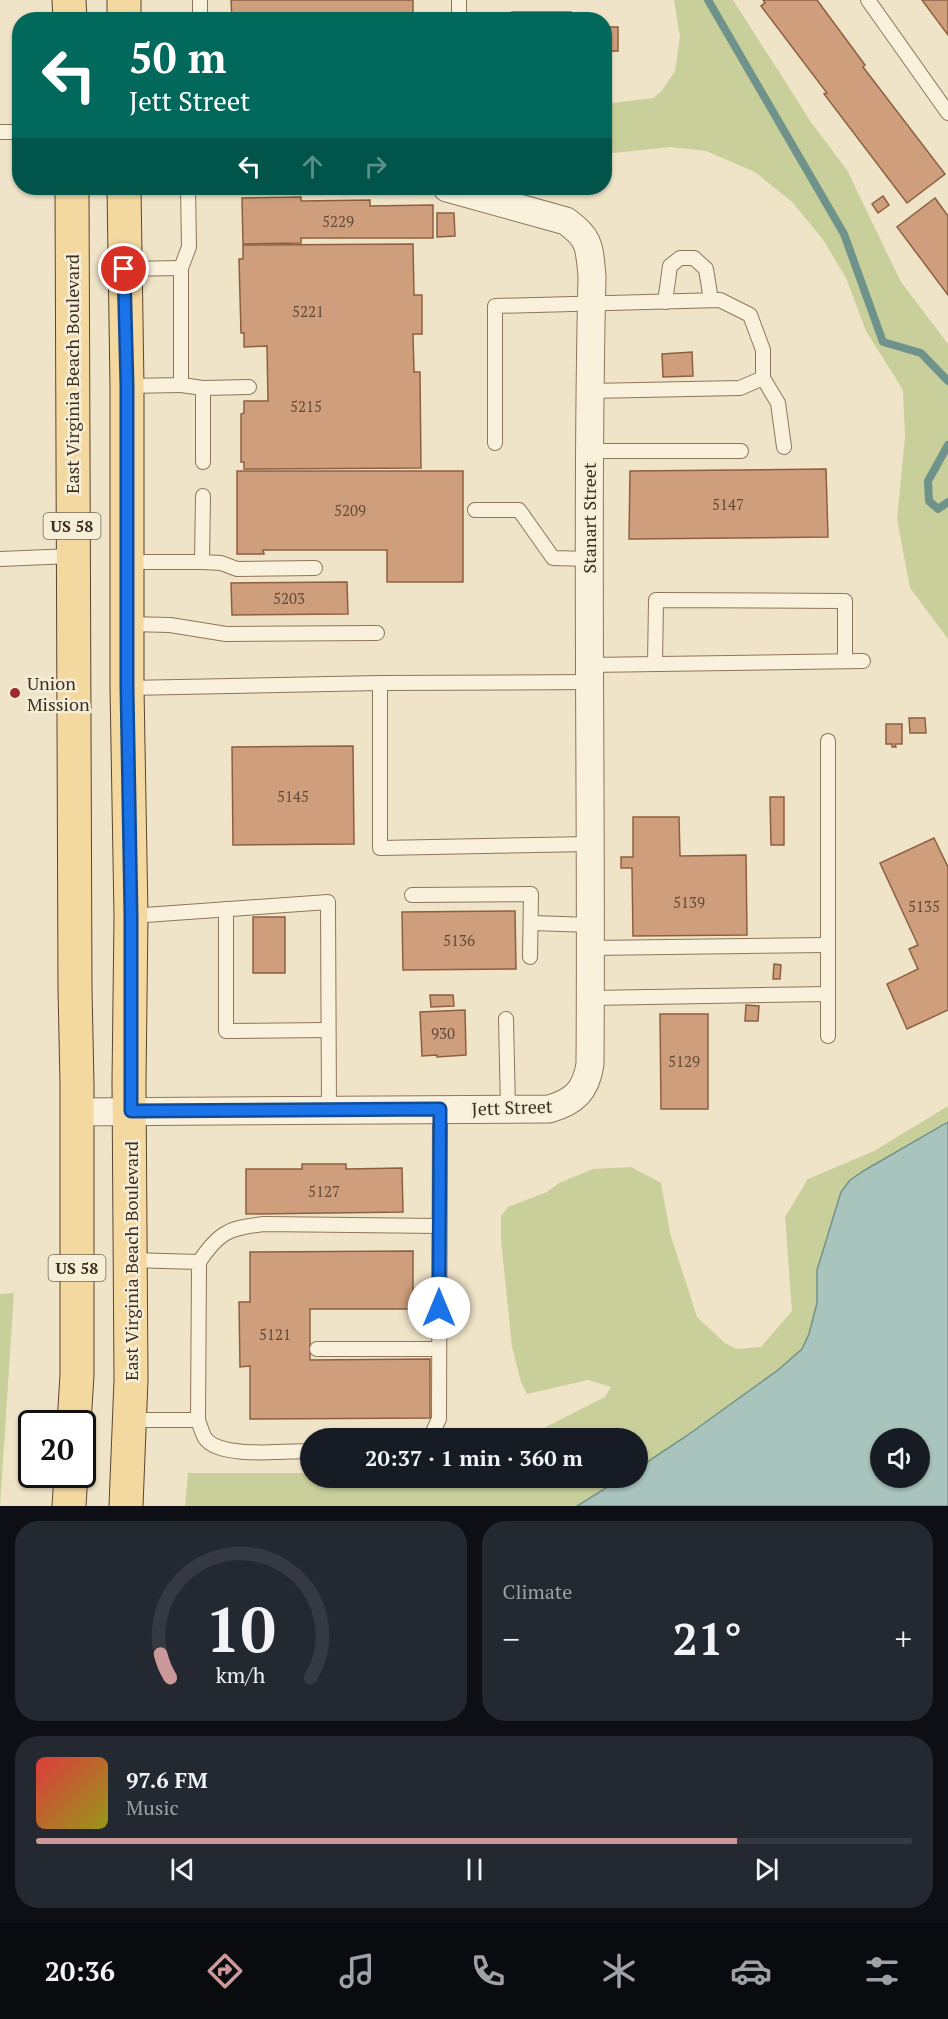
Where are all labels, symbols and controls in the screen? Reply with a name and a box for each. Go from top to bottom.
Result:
text: 50 m [129,29,227,85]
icon: left [30,36,108,114]
text: Jett Street [129,83,250,119]
icon: left [233,150,266,183]
icon: ahead [296,150,329,183]
icon: right [359,150,392,183]
house number: 5229 [322,211,354,231]
pin [98,243,149,294]
icon: arrive [107,252,140,285]
street label: East Virginia Beach Boulevard [60,254,84,494]
house number: 5221 [292,301,324,321]
house number: 5215 [290,396,322,416]
street label: Stanart Street [577,462,601,574]
house number: 5147 [712,494,744,514]
house number: 5209 [334,500,366,520]
road number: US 58 [44,513,100,539]
house number: 5203 [273,588,305,608]
place label: Union Mission [27,671,90,716]
marker: Union Mission [8,686,22,700]
house number: 5145 [277,786,309,806]
house number: 5139 [673,892,705,912]
house number: 5135 [908,896,940,916]
house number: 5136 [443,930,475,950]
house number: 930 [431,1023,455,1043]
house number: 5129 [668,1051,700,1071]
street label: Jett Street [471,1094,553,1120]
street label: East Virginia Beach Boulevard [119,1141,143,1381]
house number: 5127 [308,1181,340,1201]
road number: US 58 [48,1255,106,1281]
position arrow [407,1276,471,1340]
house number: 5121 [259,1324,291,1344]
speed limit sign: 20 [18,1410,96,1488]
map controls [870,1428,930,1488]
button: sound [870,1428,930,1488]
text: 20:37 · 1 min · 360 m [365,1443,583,1472]
text: Climate [503,1578,572,1605]
text: 10 [205,1587,276,1670]
text: 21° [673,1608,742,1668]
text: − [503,1617,520,1660]
text: + [894,1617,912,1660]
text: km/h [216,1661,266,1689]
text: 97.6 FM [126,1765,208,1794]
text: Music [126,1794,179,1821]
icon: previous [166,1853,199,1886]
icon: pause [458,1853,491,1886]
icon: next [750,1853,783,1886]
icon: directions [204,1950,246,1992]
icon: music [336,1950,378,1992]
icon: phone [467,1950,509,1992]
icon: climate [598,1950,640,1992]
icon: car [730,1950,772,1992]
icon: filters [861,1950,903,1992]
text: 20:36 [45,1953,115,1989]

